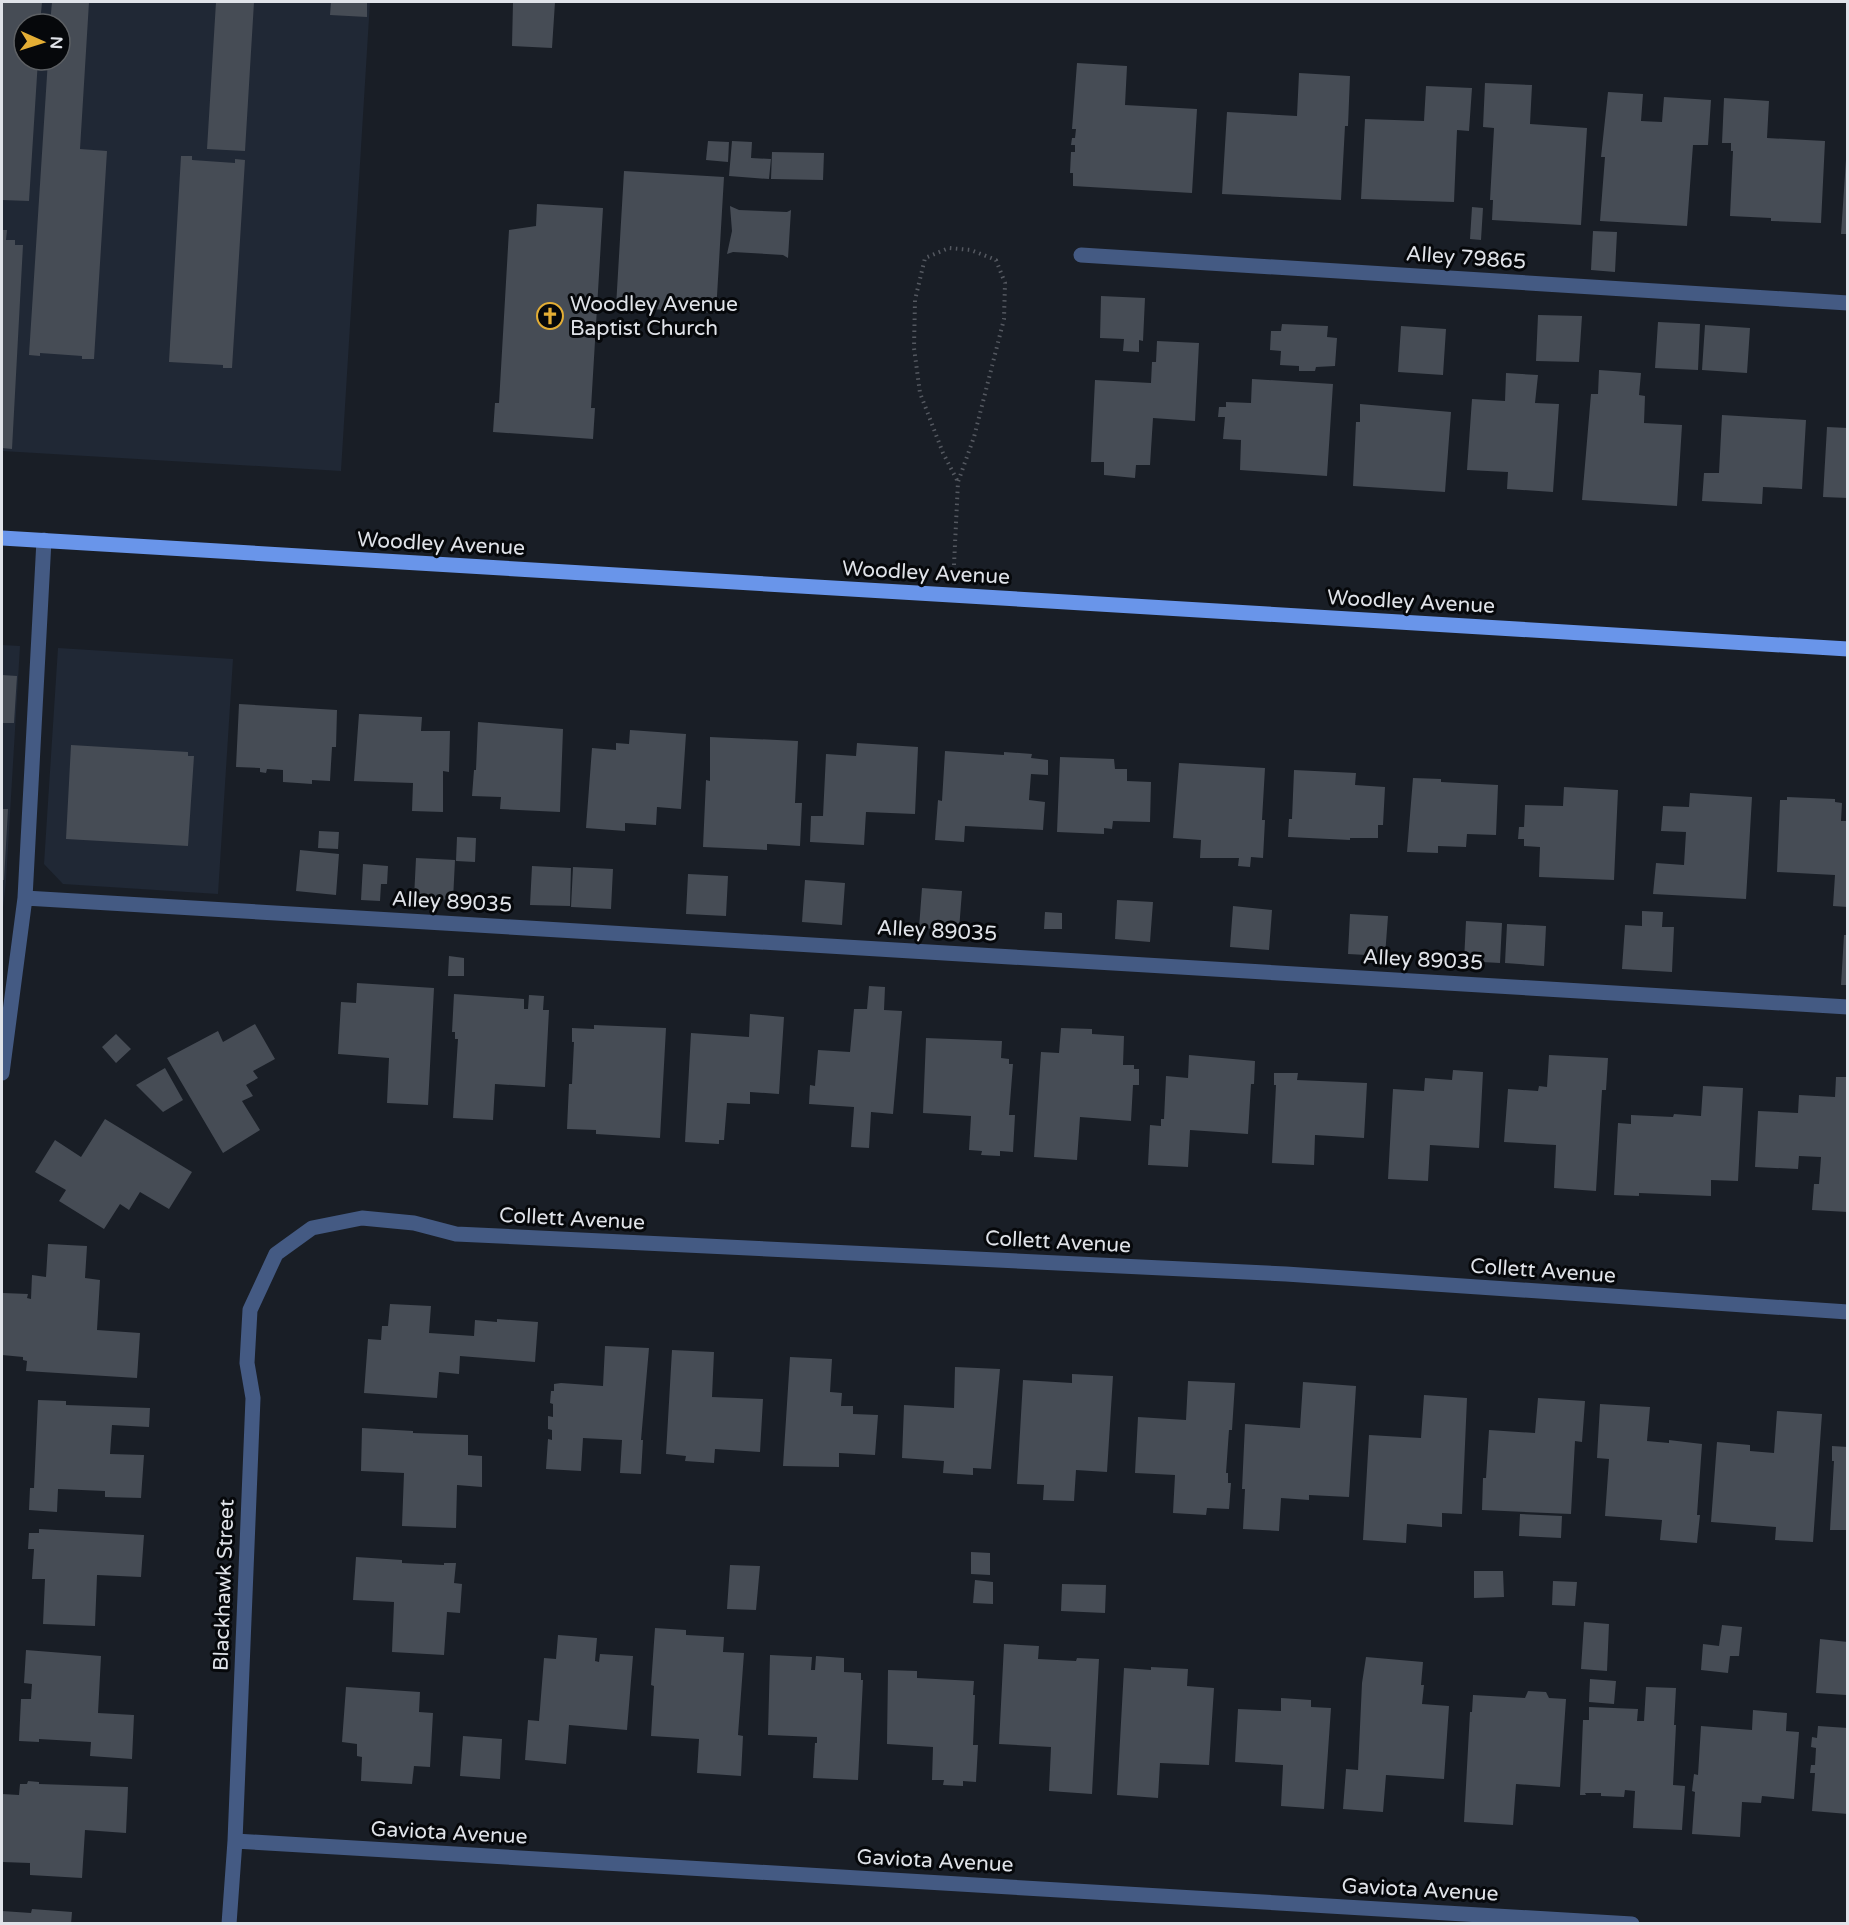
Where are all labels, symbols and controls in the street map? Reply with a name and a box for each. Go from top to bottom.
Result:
north arrow [12,12,72,72]
text: N [46,36,66,50]
street label: Alley 79865 [1405,241,1527,275]
place label: Woodley Avenue Baptist Church [570,292,738,341]
church icon: Woodley Avenue Baptist Church [535,301,565,331]
street label: Woodley Avenue [356,527,526,561]
street label: Woodley Avenue [841,556,1011,590]
street label: Woodley Avenue [1326,585,1496,619]
street label: Alley 89035 [391,886,513,918]
street label: Alley 89035 [876,915,998,947]
street label: Alley 89035 [1362,944,1484,976]
street label: Collett Avenue [498,1203,646,1235]
street label: Collett Avenue [984,1226,1132,1258]
street label: Collett Avenue [1469,1253,1617,1289]
street label: Blackhawk Street [209,1499,239,1671]
street label: Gaviota Avenue [370,1816,528,1850]
street label: Gaviota Avenue [856,1844,1014,1878]
street label: Gaviota Avenue [1341,1873,1499,1907]

